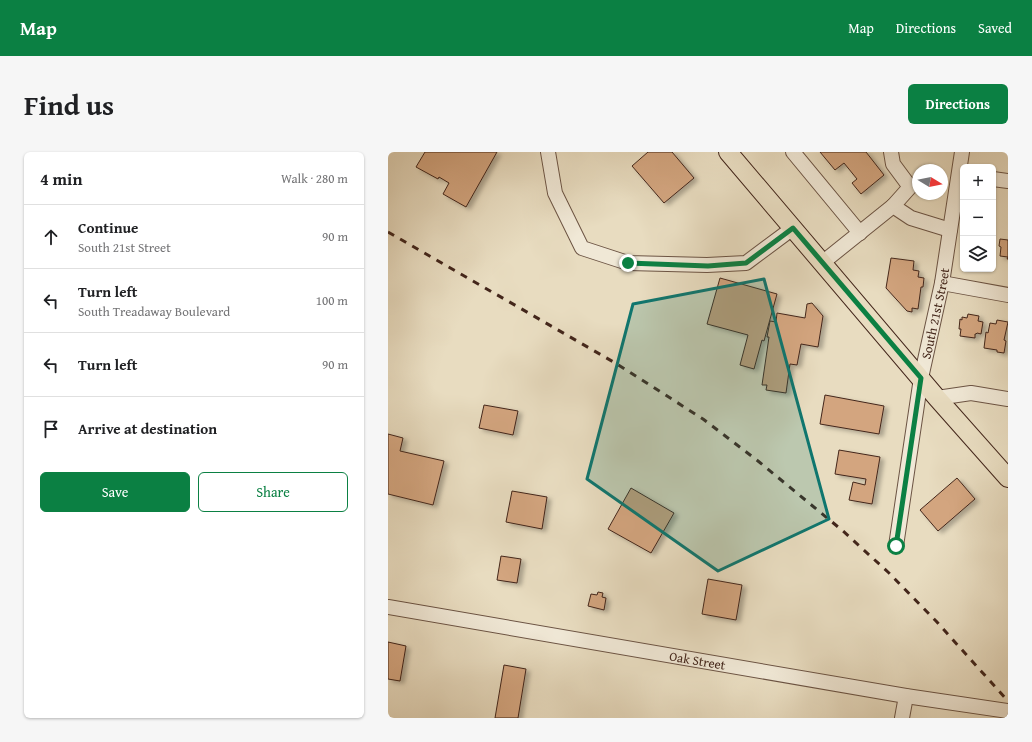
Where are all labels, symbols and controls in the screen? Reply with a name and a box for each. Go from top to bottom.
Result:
text: Map [20,14,57,42]
text: Map [848,18,874,38]
text: Directions [896,18,956,38]
text: Saved [978,18,1012,38]
text: Find us [24,84,114,125]
button: Directions [908,84,1008,124]
north arrow [912,164,948,200]
map controls [960,164,996,272]
button: + [960,164,996,200]
text: 4 min [40,166,82,191]
text: Walk · 280 m [281,169,348,188]
button: − [960,200,996,236]
text: Continue [78,217,139,238]
icon: ahead [40,226,62,248]
text: 90 m [322,227,348,246]
button: layers [960,236,996,272]
text: South 21st Street [78,238,171,257]
route end [619,254,637,272]
street label: South 21st Street [916,266,954,361]
text: Turn left [78,281,137,302]
icon: left [40,290,62,312]
text: 100 m [316,291,348,310]
text: South Treadaway Boulevard [78,302,230,321]
icon: left [40,354,62,376]
text: Turn left [78,354,137,375]
text: 90 m [322,355,348,374]
icon: arrive [40,418,62,440]
text: Arrive at destination [78,418,217,439]
button: Save [40,472,190,512]
button: Share [198,472,348,512]
route start [887,537,905,555]
street label: Oak Street [668,646,727,674]

